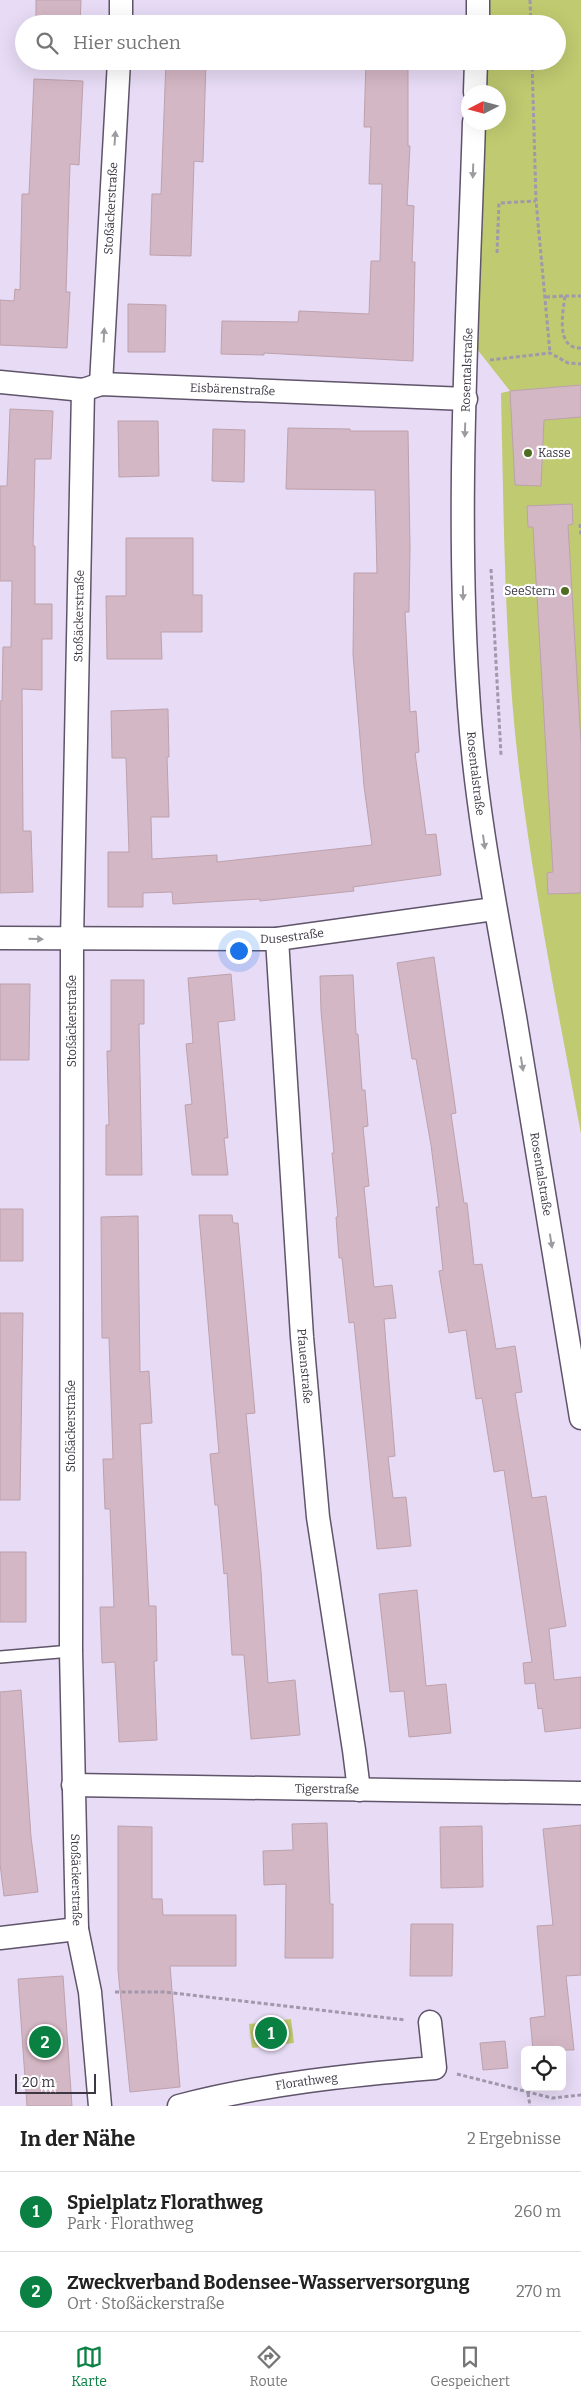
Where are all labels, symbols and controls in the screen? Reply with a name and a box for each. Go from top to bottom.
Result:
search box [15,15,566,70]
icon: search [33,29,61,57]
text: Hier suchen [73,31,181,54]
north arrow [461,85,506,130]
one-way arrow [111,129,119,145]
street label: Stoßäckerstraße [101,162,120,255]
one-way arrow [469,163,477,179]
one-way arrow [100,327,108,343]
street label: Rosentalstraße [459,328,475,412]
street label: Eisbärenstraße [190,381,275,398]
one-way arrow [460,422,468,438]
place label: Kasse [538,446,571,460]
marker: Kasse [522,447,534,459]
street label: Stoßäckerstraße [71,570,87,662]
place label: SeeStern [504,584,555,598]
one-way arrow [460,585,468,601]
marker: SeeStern [559,585,571,597]
street label: Rosentalstraße [464,731,488,816]
one-way arrow [480,834,488,850]
street label: Dusestraße [260,926,325,946]
one-way arrow [28,935,44,943]
your location [226,938,252,964]
street label: Stoßäckerstraße [65,975,79,1067]
one-way arrow [519,1056,527,1072]
street label: Rosentalstraße [527,1131,555,1217]
one-way arrow [548,1234,556,1250]
street label: Pfauenstraße [294,1328,315,1404]
street label: Stoßäckerstraße [64,1380,78,1472]
street label: Tigerstraße [295,1781,359,1797]
street label: Stoßäckerstraße [68,1833,84,1926]
pin: 1 [255,2014,287,2052]
pin: 2 [29,2023,61,2061]
map controls [521,2046,566,2091]
button: locate [521,2046,566,2091]
street label: Florathweg [275,2070,339,2093]
scale bar [15,2071,96,2094]
text: 20 m [22,2074,55,2091]
text: In der Nähe [20,2126,135,2152]
text: 2 Ergebnisse [467,2129,561,2148]
text: Spielplatz Florathweg [67,2191,263,2214]
text: 1 [33,2202,39,2221]
text: 260 m [514,2202,561,2221]
text: Park · Florathweg [67,2214,194,2233]
text: Zweckverband Bodensee-Wasserversorgung [67,2271,470,2294]
text: 2 [31,2282,41,2301]
text: 270 m [516,2282,561,2301]
text: Ort · Stoßäckerstraße [67,2294,224,2313]
tab: Karte [71,2343,107,2390]
tab: Route [250,2343,288,2390]
tab: Gespeichert [430,2343,510,2390]

